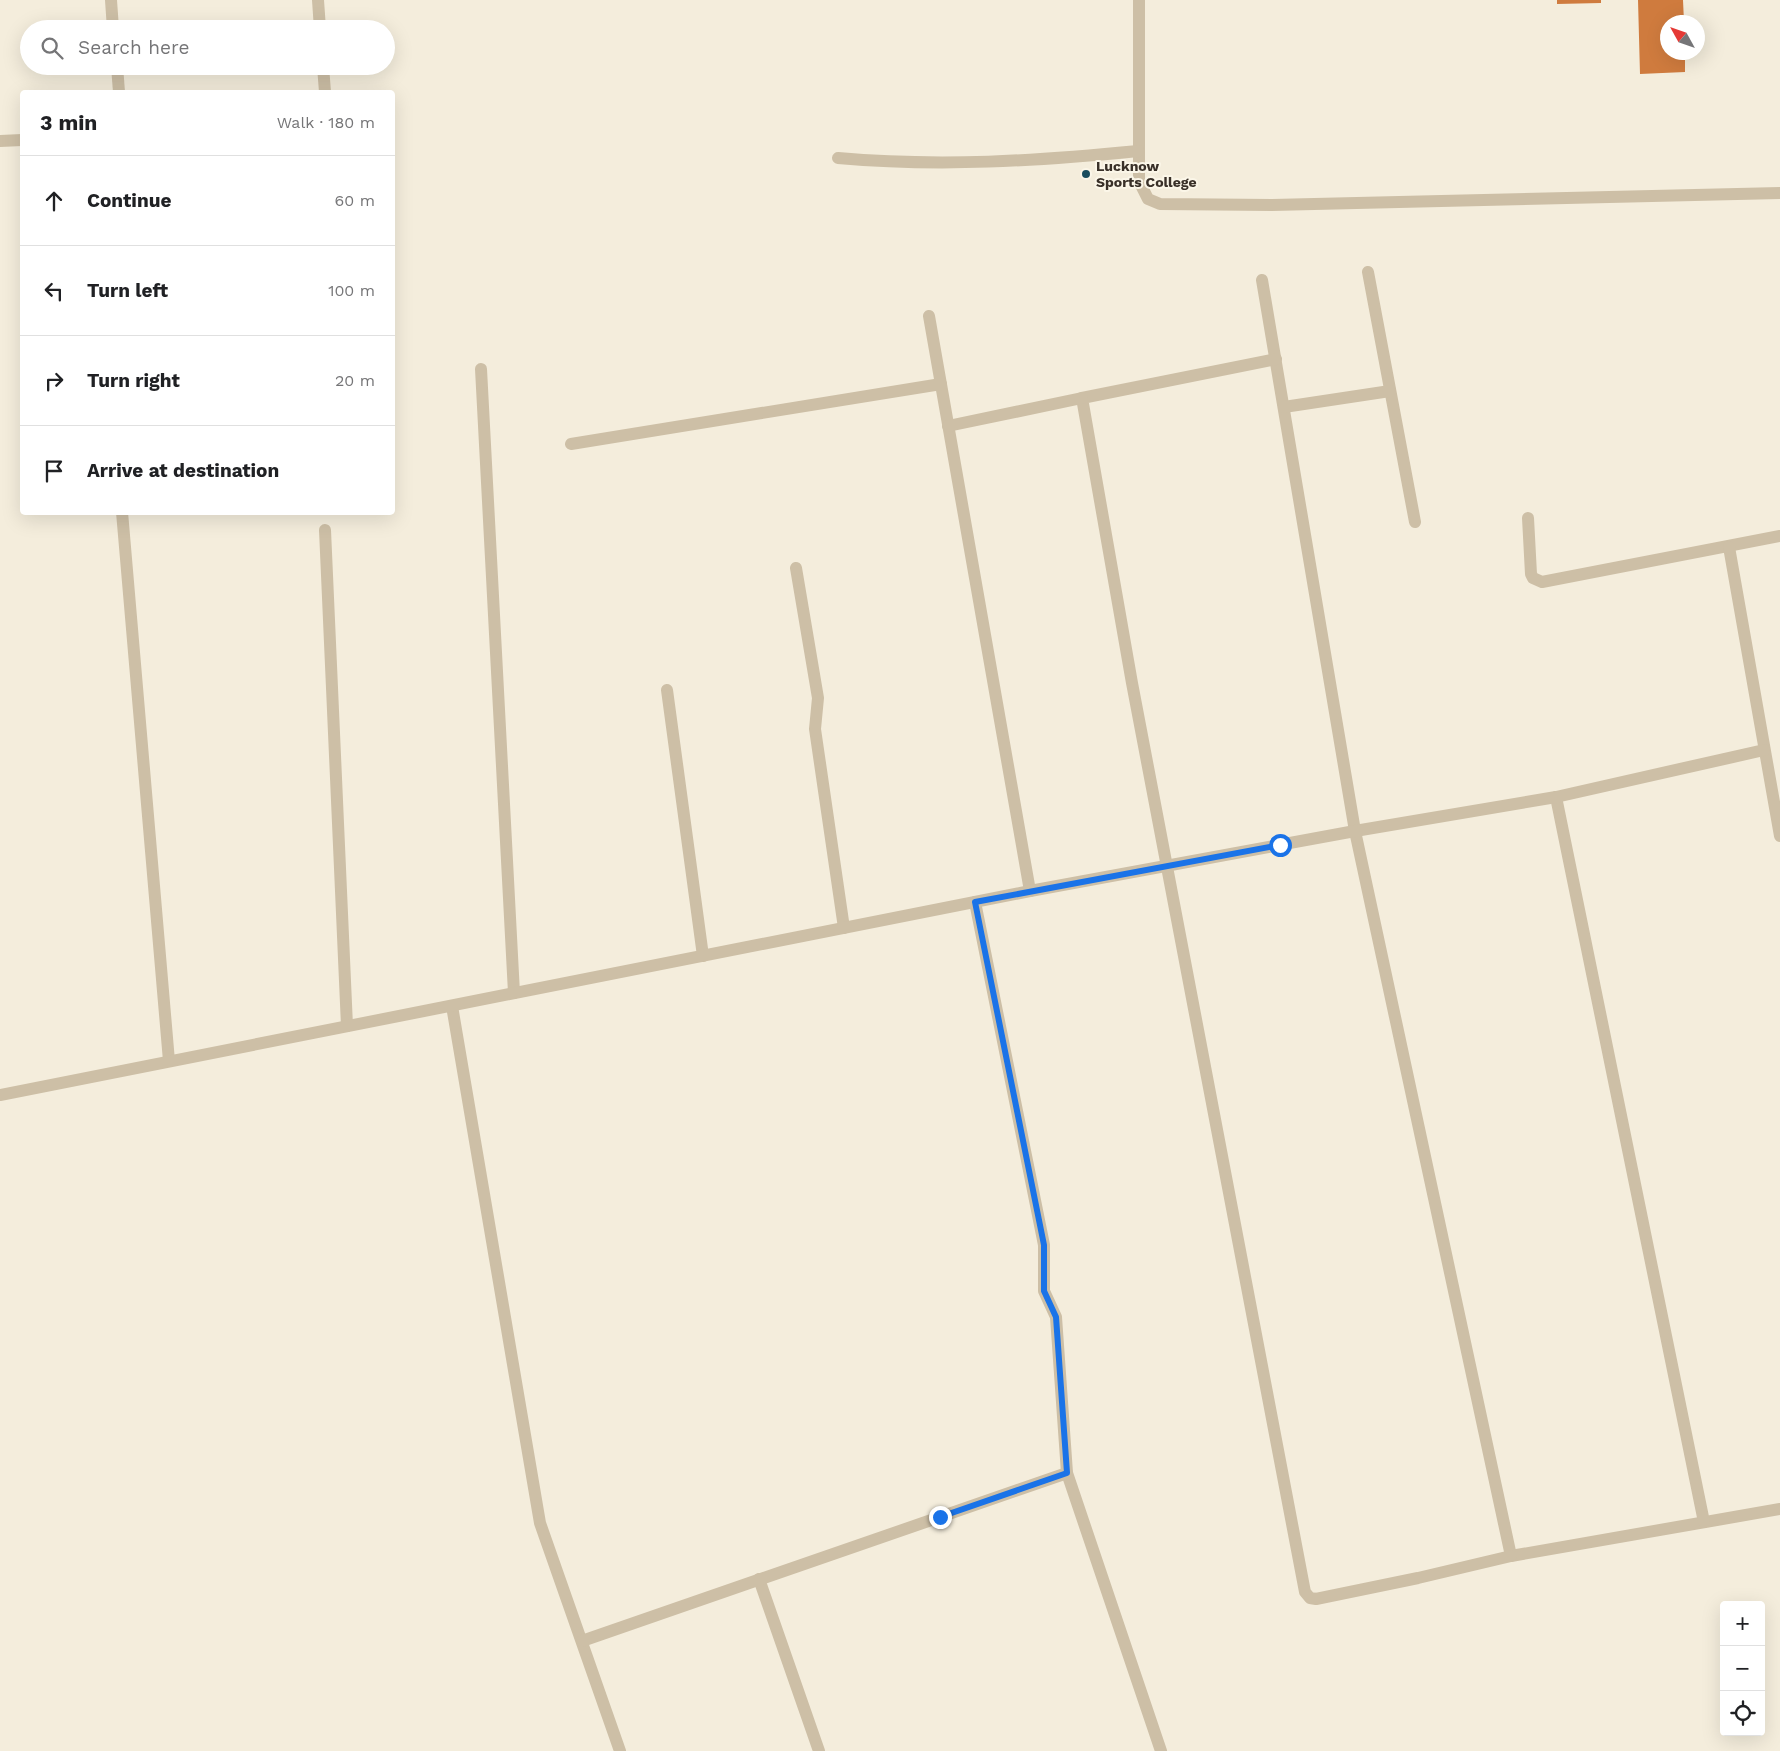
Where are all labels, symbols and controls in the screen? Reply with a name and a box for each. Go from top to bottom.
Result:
north arrow [1660,15,1705,60]
search box [20,20,395,75]
icon: search [38,34,66,62]
text: Search here [78,36,189,59]
text: 3 min [40,110,97,135]
text: Walk · 180 m [277,113,375,132]
place label: Lucknow Sports College [1096,158,1197,190]
marker: Lucknow Sports College [1080,168,1092,180]
icon: ahead [40,187,68,215]
text: Continue [87,189,171,212]
text: 60 m [335,191,375,210]
icon: left [40,277,68,305]
text: Turn left [87,279,168,302]
text: 100 m [328,281,375,300]
icon: right [40,367,68,395]
text: Turn right [87,369,180,392]
text: 20 m [335,371,375,390]
icon: arrive [40,457,68,485]
text: Arrive at destination [87,459,279,482]
route start [1269,834,1292,857]
route end [929,1506,952,1529]
map controls [1720,1601,1765,1736]
button: + [1720,1601,1765,1646]
button: − [1720,1646,1765,1691]
button: locate [1720,1691,1765,1736]

